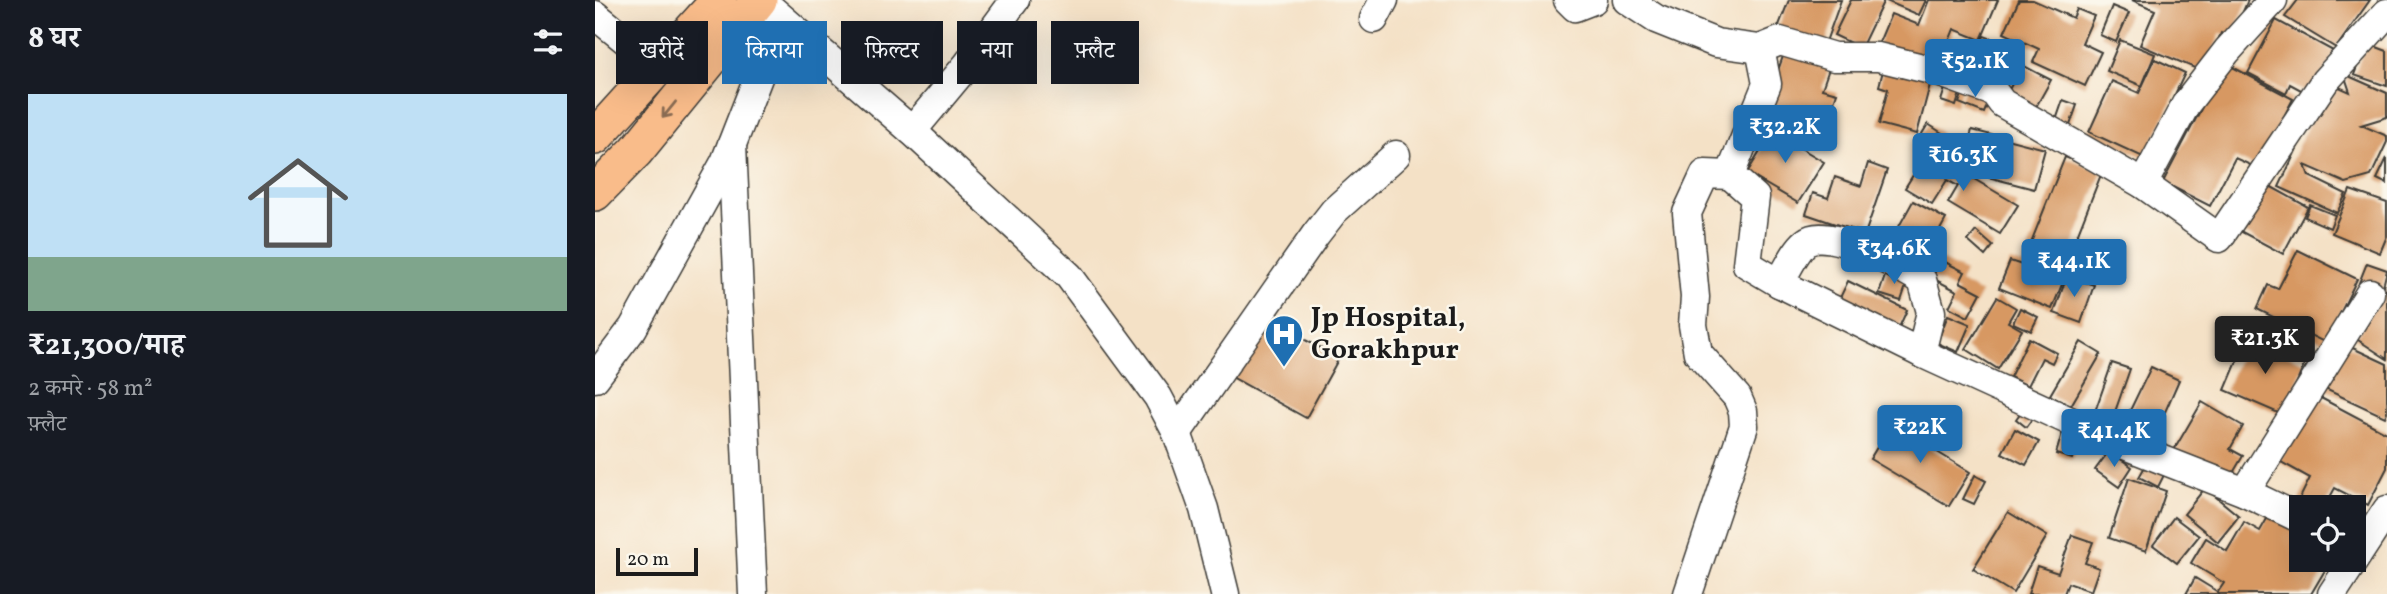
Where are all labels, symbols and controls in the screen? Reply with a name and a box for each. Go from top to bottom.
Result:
text: 8 घर [28,18,80,60]
chip: खरीदें [616,21,708,84]
chip: किराया [722,21,827,84]
chip: फ़िल्टर [841,21,943,84]
chip: नया [957,21,1037,84]
chip: फ़्लैट [1051,21,1139,84]
icon: filters [529,23,567,61]
pin: ₹52.1K [1918,40,2032,99]
text: ₹52.1K [1941,46,2009,78]
one-way arrow [662,100,677,118]
pin: ₹32.2K [1728,106,1842,165]
text: ₹32.2K [1749,112,1821,144]
pin: ₹16.3K [1906,134,2020,193]
icon: home [235,140,361,266]
text: ₹16.3K [1928,140,1998,172]
pin: ₹34.6K [1837,226,1951,286]
text: ₹34.6K [1857,233,1931,265]
pin: ₹44.1K [2017,240,2131,299]
text: ₹44.1K [2037,246,2111,278]
place label: Jp Hospital, Gorakhpur [1310,299,1466,370]
hospital icon: Jp Hospital, Gorakhpur [1263,313,1305,368]
pin: ₹21.3K [2208,316,2322,376]
text: ₹21.3K [2231,323,2299,355]
text: ₹21,300/माह [28,325,185,367]
text: 2 कमरे · 58 m² [28,373,153,405]
pin: ₹22K [1879,406,1961,465]
text: फ़्लैट [28,409,66,441]
pin: ₹41.4K [2057,410,2171,469]
text: ₹22K [1893,412,1947,444]
text: ₹41.4K [2077,416,2151,448]
map controls [2289,495,2366,572]
button: locate [2289,495,2366,572]
scale bar [616,545,698,577]
text: 20 m [627,547,669,573]

